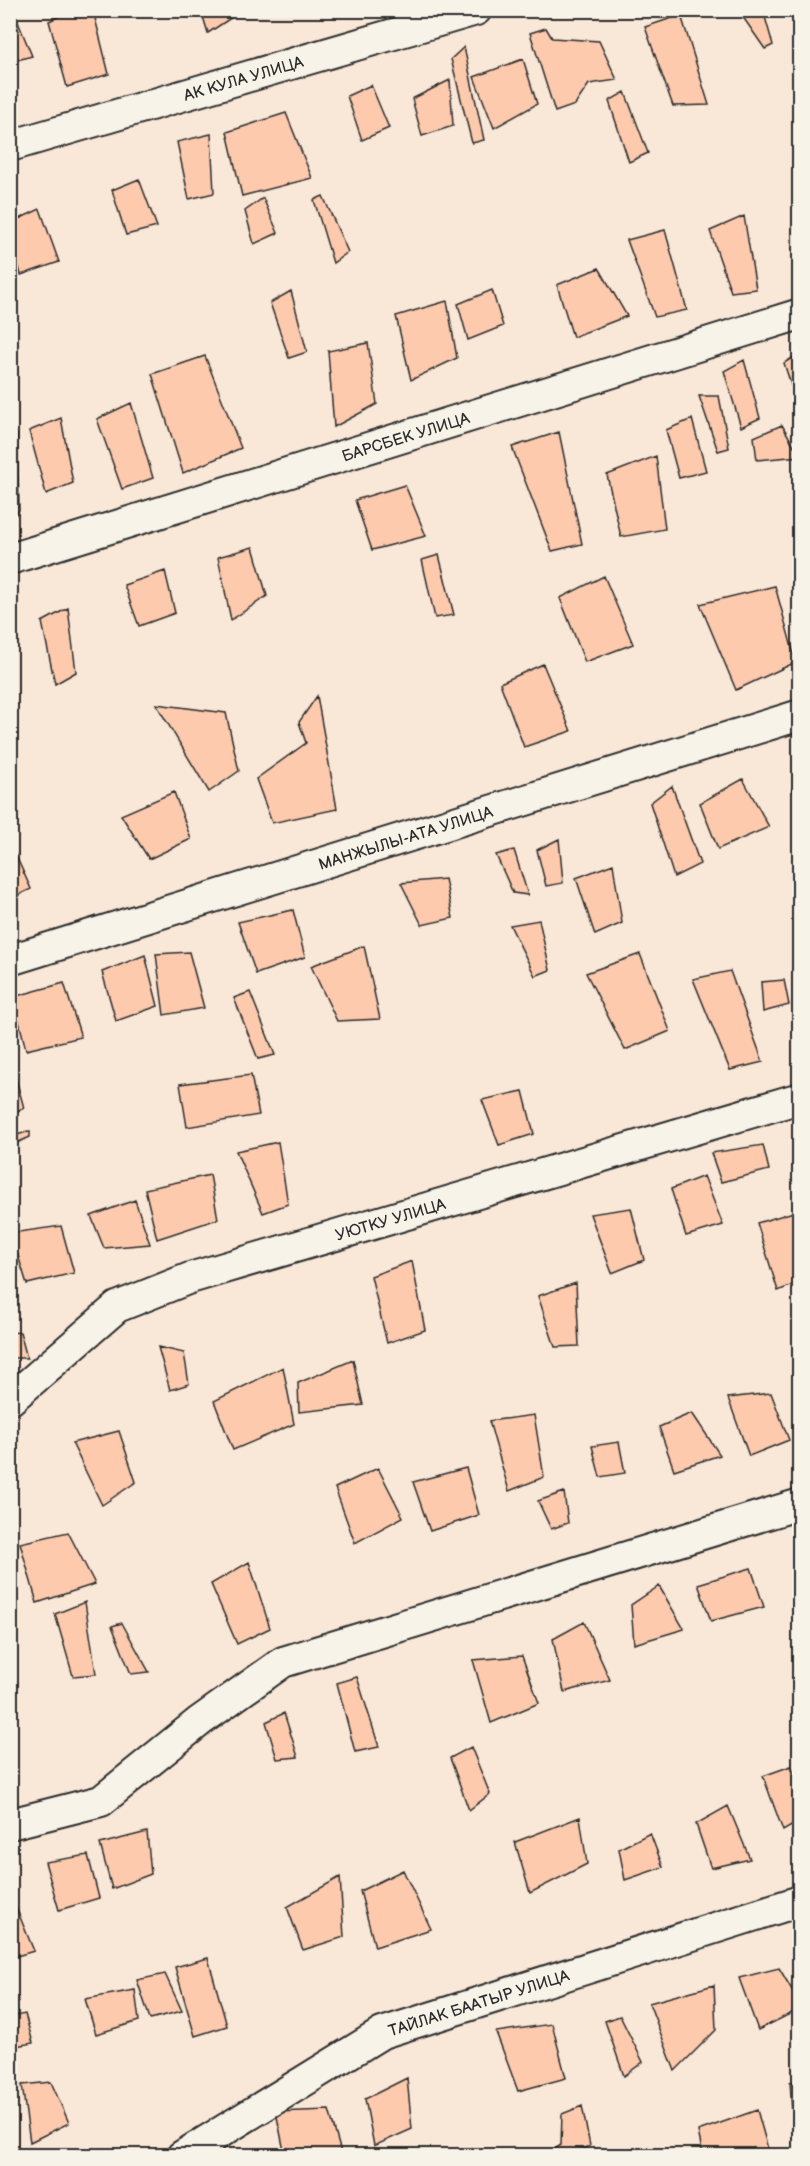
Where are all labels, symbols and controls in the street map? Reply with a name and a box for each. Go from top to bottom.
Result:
street label: АК КУЛА УЛИЦА [181,53,306,106]
street label: БАРСБЕК УЛИЦА [340,409,472,466]
street label: МАНЖЫЛЫ-АТА УЛИЦА [316,803,496,875]
street label: УЮТКУ УЛИЦА [333,1195,448,1246]
street label: ТАЙЛАК БААТЫР УЛИЦА [386,1966,572,2041]

